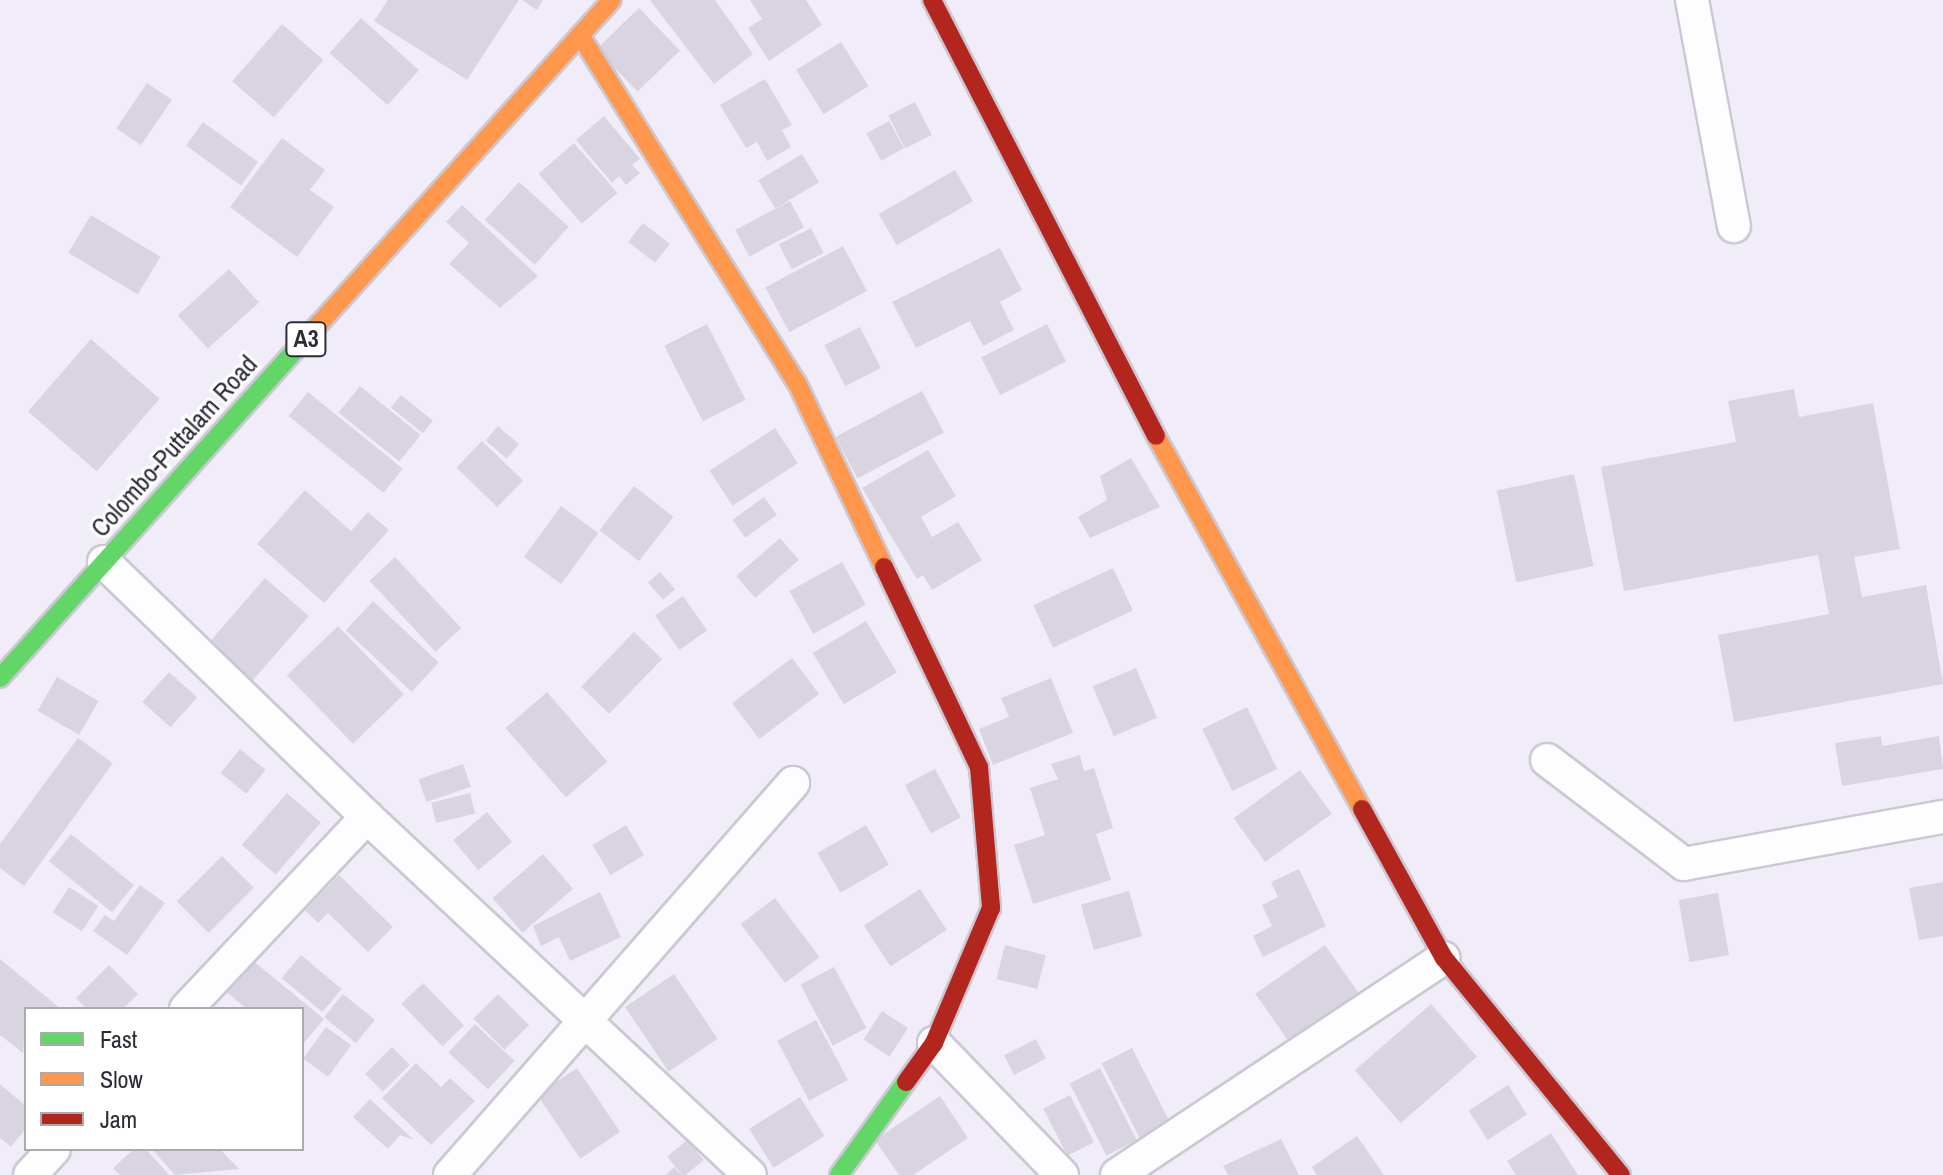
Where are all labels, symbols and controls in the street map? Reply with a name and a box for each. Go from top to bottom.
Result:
road number: A3 [284,319,328,359]
street label: Colombo-Puttalam Road [84,349,264,543]
legend [24,1007,304,1151]
text: Fast [100,1023,137,1055]
text: Slow [100,1063,143,1095]
text: Jam [100,1103,137,1135]

